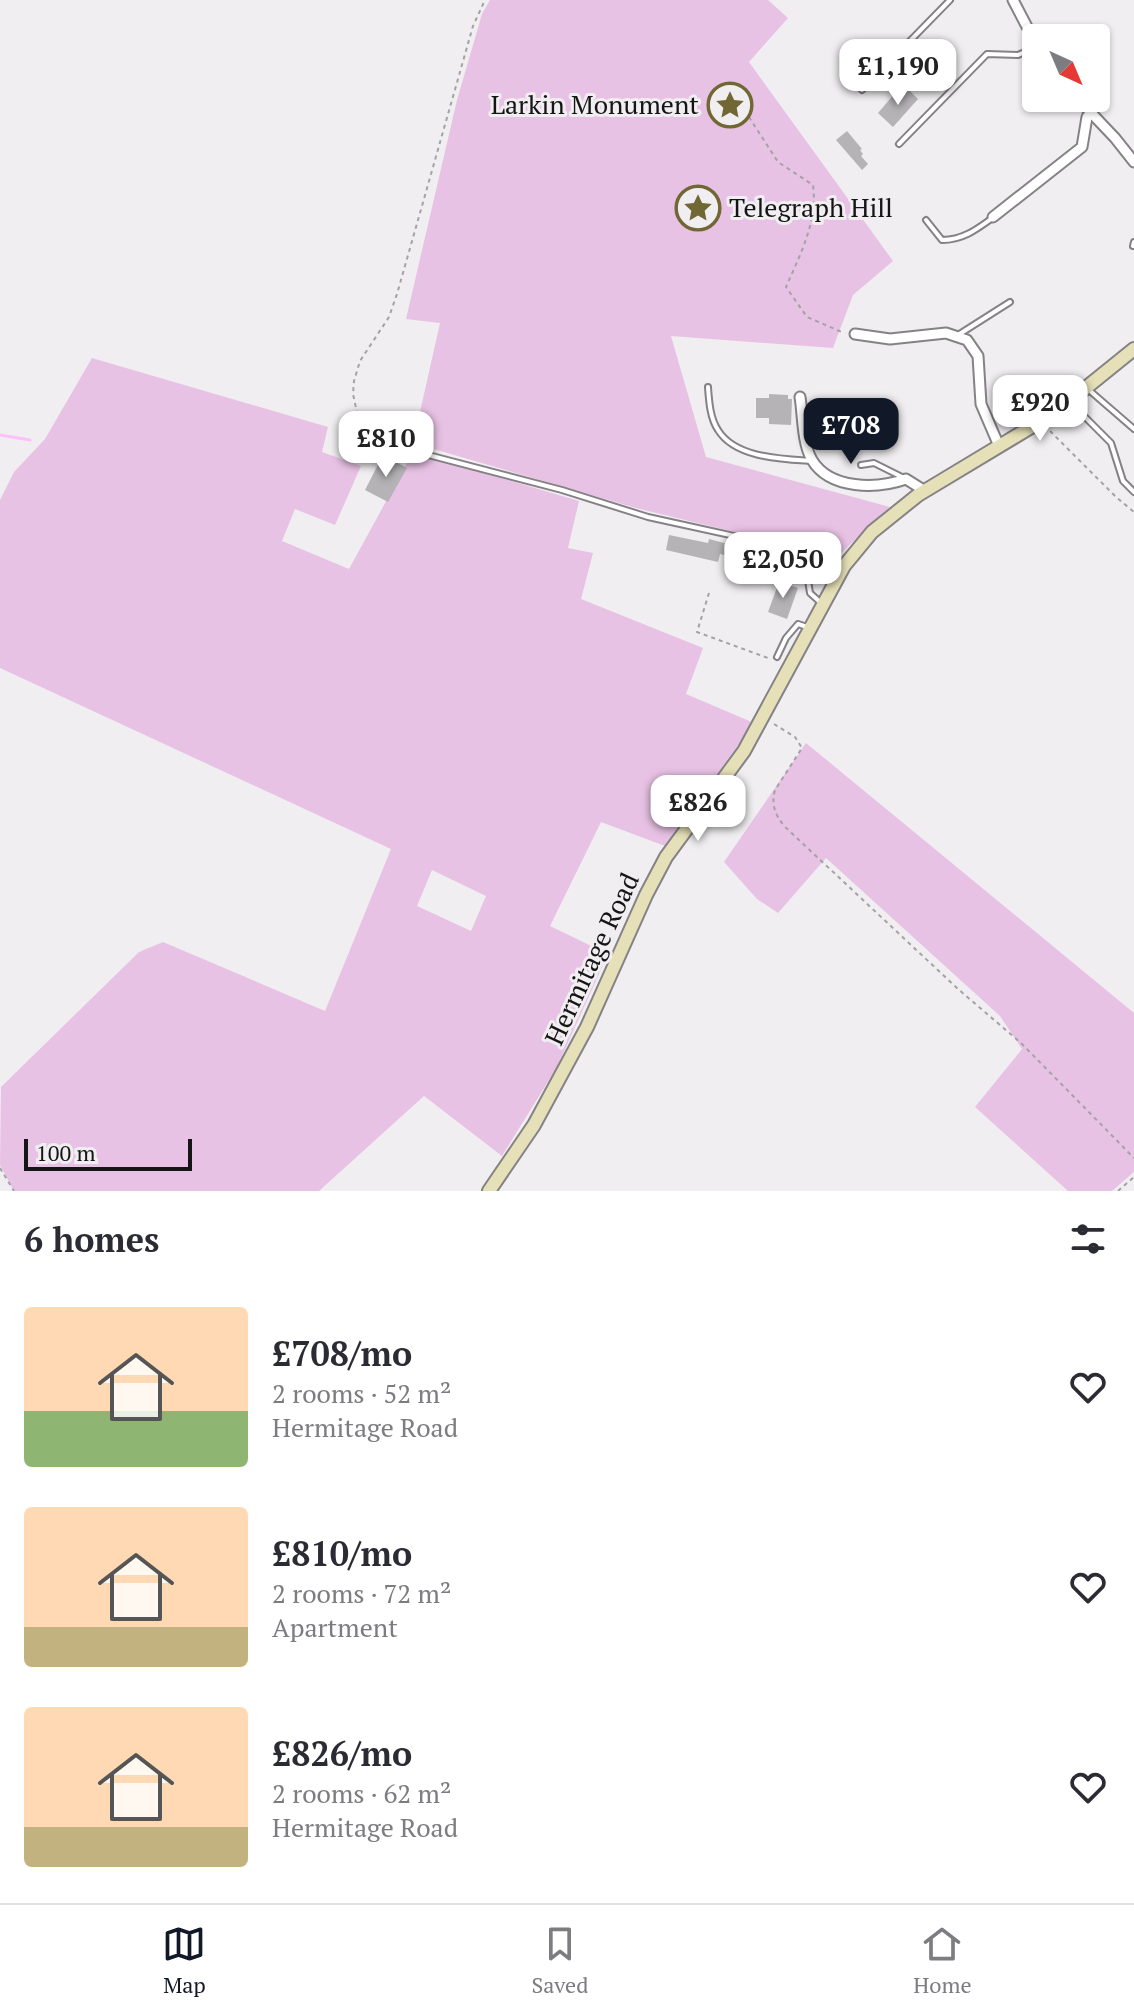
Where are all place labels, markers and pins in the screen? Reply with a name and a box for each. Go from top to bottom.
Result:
pin: £1,190 [833,39,963,107]
place icon: Larkin Monument [706,81,754,129]
place label: Larkin Monument [491,87,699,121]
place icon: Telegraph Hill [674,184,722,232]
place label: Telegraph Hill [729,190,893,224]
pin: £920 [993,375,1087,443]
pin: £708 [804,398,898,466]
pin: £810 [339,411,433,479]
pin: £2,050 [718,532,848,600]
pin: £826 [651,775,745,843]

